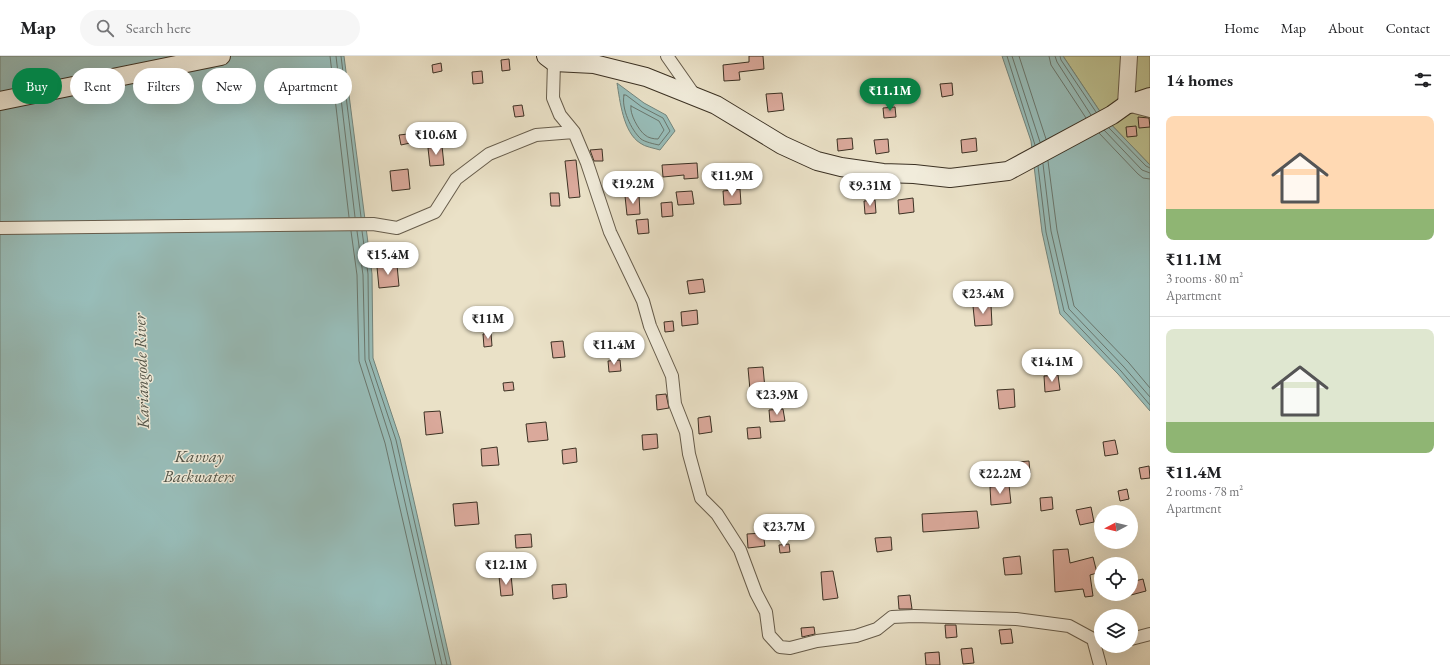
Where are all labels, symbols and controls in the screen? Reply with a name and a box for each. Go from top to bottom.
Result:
search box [80,10,360,46]
text: Map [20,15,56,40]
icon: search [94,17,116,39]
text: Search here [126,18,191,37]
text: Home [1224,19,1259,37]
text: Map [1281,19,1306,37]
text: About [1328,19,1364,37]
text: Contact [1386,19,1430,37]
chip: Buy [12,68,62,104]
chip: Rent [70,68,125,104]
chip: Filters [133,68,194,104]
chip: New [202,68,256,104]
chip: Apartment [264,68,352,104]
text: 14 homes [1166,69,1233,91]
icon: filters [1412,69,1434,91]
pin: ₹11.1M [857,78,923,112]
text: ₹11.1M [869,82,911,99]
pin: ₹10.6M [403,122,469,156]
text: ₹10.6M [415,126,457,143]
icon: home [1264,142,1336,214]
pin: ₹11.9M [699,163,765,197]
text: ₹11.9M [711,167,753,184]
pin: ₹19.2M [600,171,666,205]
pin: ₹9.31M [837,173,903,207]
text: ₹19.2M [612,175,654,192]
text: ₹9.31M [849,177,891,194]
pin: ₹15.4M [355,242,421,276]
text: ₹15.4M [367,246,409,263]
text: ₹11.1M [1166,248,1222,270]
text: 3 rooms · 80 m² [1166,270,1243,287]
pin: ₹23.4M [950,281,1016,315]
text: ₹23.4M [962,285,1004,302]
text: Apartment [1166,287,1221,304]
pin: ₹11M [464,306,512,340]
text: ₹11M [472,310,504,327]
water label: Kariangode River [128,311,154,430]
pin: ₹11.4M [581,332,647,366]
text: ₹11.4M [593,336,635,353]
pin: ₹14.1M [1019,349,1085,383]
text: ₹14.1M [1031,353,1073,370]
icon: home [1264,355,1336,427]
pin: ₹23.9M [744,382,810,416]
text: ₹23.9M [756,386,798,403]
water label: Kavvay Backwaters [162,445,235,487]
pin: ₹22.2M [967,461,1033,495]
text: ₹11.4M [1166,461,1222,483]
text: ₹22.2M [979,465,1021,482]
text: 2 rooms · 78 m² [1166,483,1243,500]
text: Apartment [1166,500,1221,517]
north arrow [1094,505,1138,549]
map controls [1094,505,1138,653]
pin: ₹23.7M [751,514,817,548]
text: ₹23.7M [763,518,805,535]
pin: ₹12.1M [473,552,539,586]
text: ₹12.1M [485,556,527,573]
button: locate [1094,557,1138,601]
button: layers [1094,609,1138,653]

